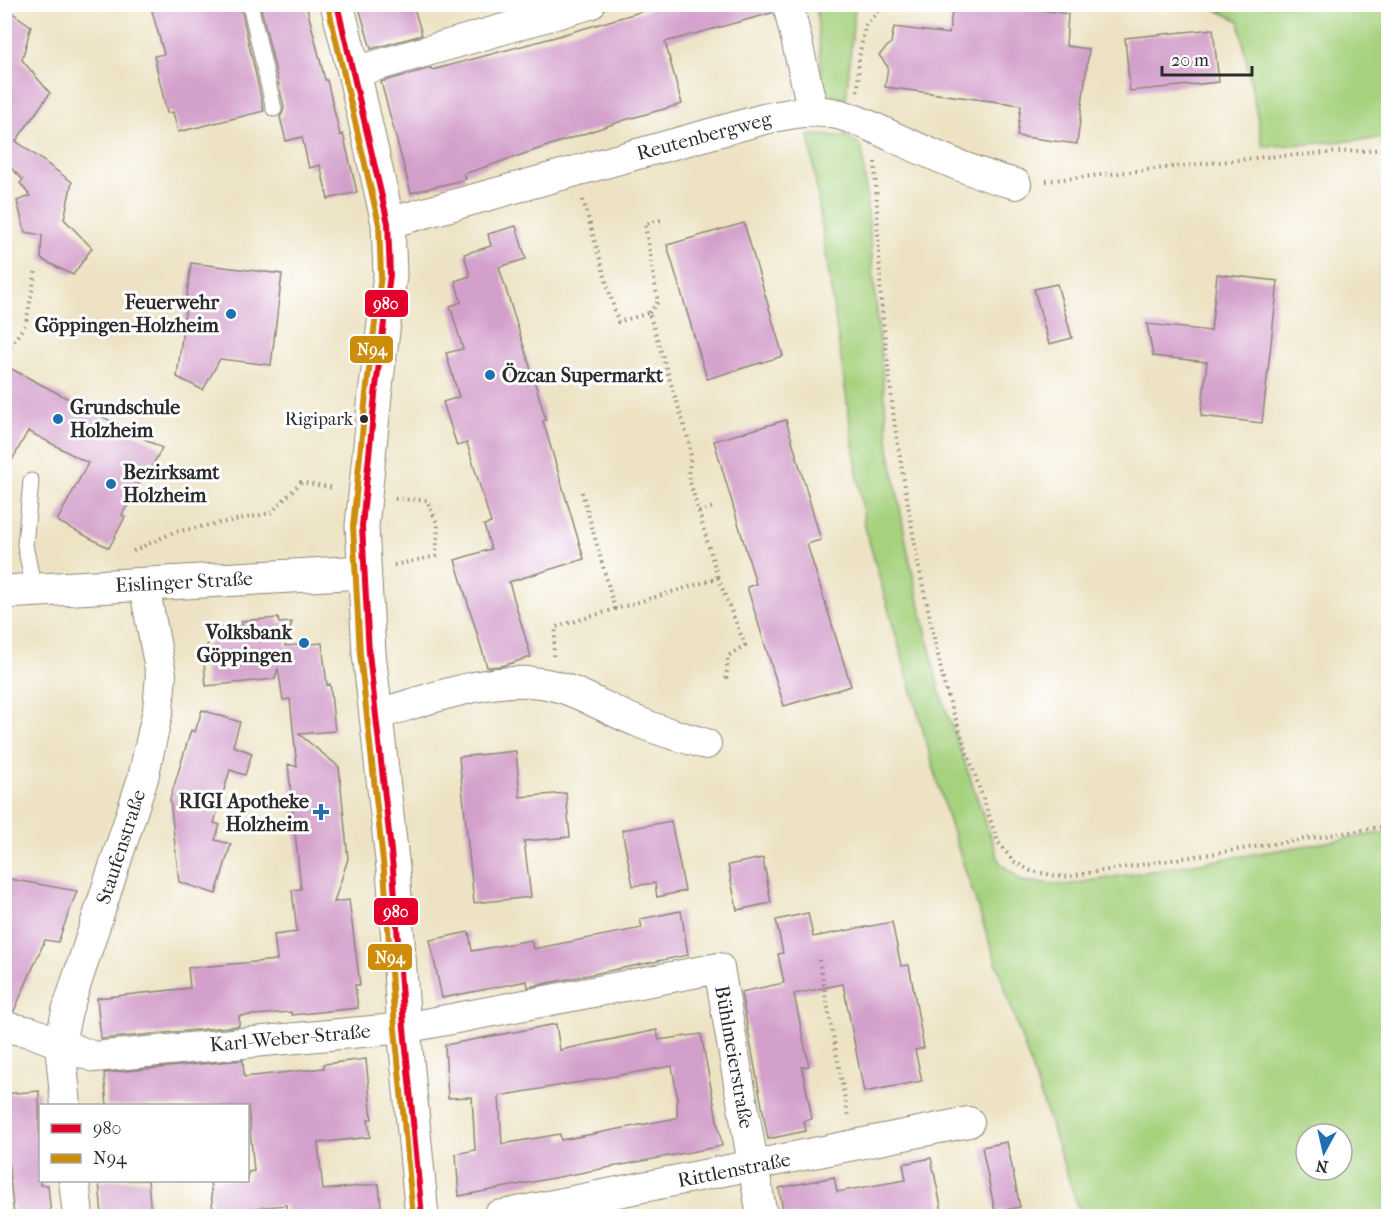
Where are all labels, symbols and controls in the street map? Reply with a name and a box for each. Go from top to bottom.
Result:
scale bar [1162,39,1252,77]
text: 20 m [1171,50,1209,71]
street label: Reutenbergweg [634,107,774,165]
line badge: 980 [364,289,409,318]
place label: Feuerwehr Göppingen-Holzheim [35,291,219,337]
text: 980 [372,294,399,314]
marker: Feuerwehr Göppingen-Holzheim [224,307,238,321]
line badge: N94 [349,335,394,364]
text: N94 [357,340,388,360]
place label: Özcan Supermarkt [502,362,664,387]
marker: Özcan Supermarkt [483,368,497,382]
place label: Grundschule Holzheim [70,396,180,442]
place label: Rigipark [285,409,354,430]
marker: Grundschule Holzheim [51,412,65,426]
marker: Rigipark [358,413,370,425]
place label: Bezirksamt Holzheim [123,461,220,507]
marker: Bezirksamt Holzheim [104,477,118,491]
street label: Eislinger Straße [115,567,254,597]
place label: Volksbank Göppingen [196,621,293,667]
marker: Volksbank Göppingen [297,636,311,650]
street label: Staufenstraße [92,787,150,907]
place label: RIGI Apotheke Holzheim [179,790,309,836]
marker: RIGI Apotheke Holzheim [314,805,328,819]
line badge: 980 [373,897,419,926]
text: 980 [382,902,409,922]
line badge: N94 [367,943,413,971]
text: N94 [375,948,406,968]
street label: Bühlmeierstraße [710,984,758,1130]
street label: Karl-Weber-Straße [209,1019,372,1056]
legend [39,1104,249,1182]
text: 980 [93,1118,121,1139]
north arrow [1294,1122,1354,1182]
text: N94 [93,1148,127,1169]
street label: Rittlenstraße [676,1148,793,1192]
text: N [1314,1156,1329,1177]

